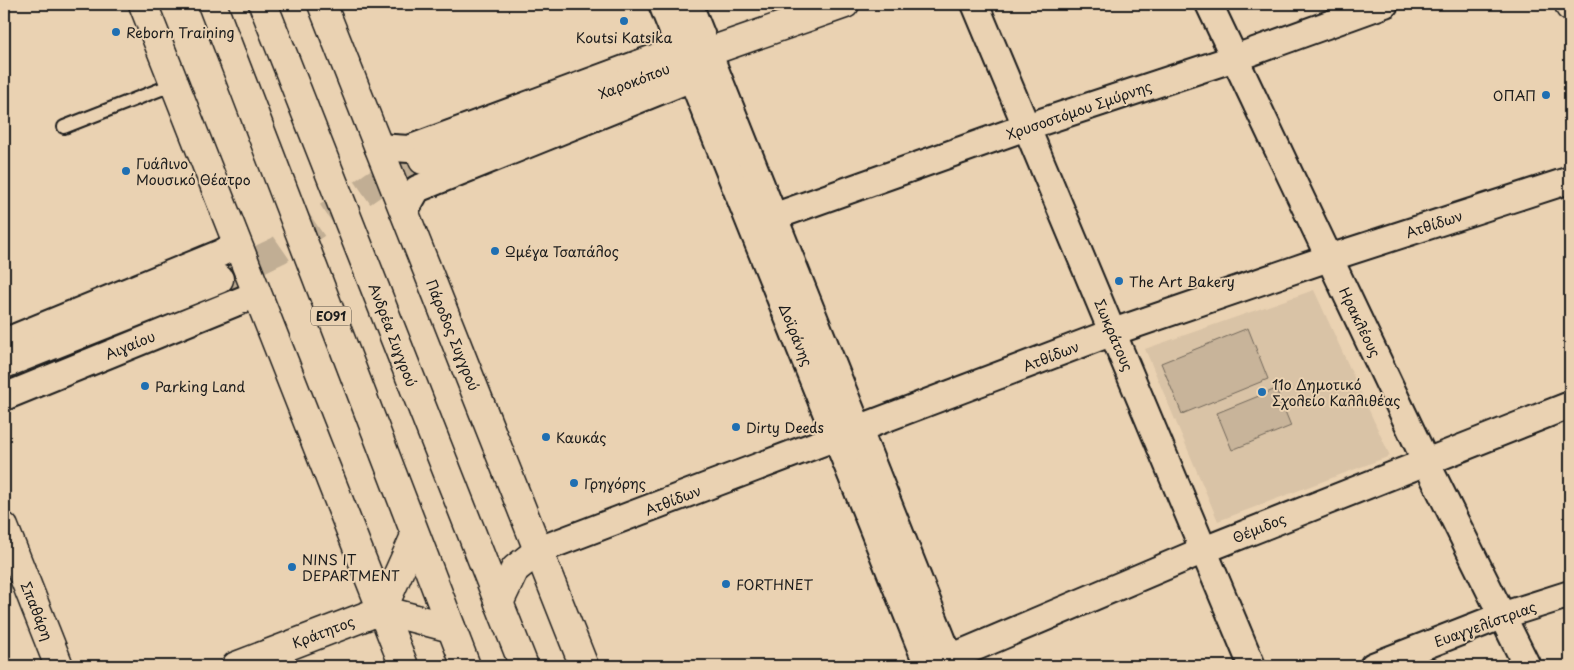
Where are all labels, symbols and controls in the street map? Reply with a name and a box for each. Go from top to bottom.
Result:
marker: Koutsi Katsika [618,15,630,27]
place label: Reborn Training [126,22,235,43]
marker: Reborn Training [110,26,122,38]
place label: Koutsi Katsika [576,27,672,48]
street label: Χαροκόπου [595,58,673,104]
street label: Χρυσοστόμου Σμύρνης [1004,75,1154,145]
place label: ΟΠΑΠ [1493,85,1536,106]
marker: ΟΠΑΠ [1540,89,1552,101]
place label: Γυάλινο Μουσικό Θέατρο [136,153,251,190]
marker: Γυάλινο Μουσικό Θέατρο [120,165,132,177]
street label: Ατθίδων [1403,205,1465,243]
place label: Ωμέγα Τσαπάλος [505,241,619,262]
marker: Ωμέγα Τσαπάλος [489,245,501,257]
place label: The Art Bakery [1129,271,1235,292]
marker: The Art Bakery [1113,275,1125,287]
street label: Πάροδος Συγγρού [421,276,485,394]
street label: Ανδρέα Συγγρού [364,280,422,390]
street label: Ηρακλέους [1334,283,1386,361]
street label: Σωκράτους [1089,296,1139,374]
street label: Δοϊράνης [774,301,818,369]
road number: ΕΟ91 [311,306,351,326]
street label: Αιγαίου [102,325,158,365]
street label: Ατθίδων [1020,336,1082,376]
place label: 11ο Δημοτικό Σχολείο Καλλιθέας [1272,374,1400,411]
place label: Parking Land [155,376,246,397]
marker: Parking Land [139,380,151,392]
marker: 11ο Δημοτικό Σχολείο Καλλιθέας [1256,386,1268,398]
place label: Dirty Deeds [746,417,824,438]
marker: Dirty Deeds [730,421,742,433]
place label: Καυκάς [556,427,607,448]
marker: Καυκάς [540,431,552,443]
place label: Γρηγόρης [584,473,646,494]
marker: Γρηγόρης [568,477,580,489]
street label: Ατθίδων [642,480,704,520]
street label: Θέμιδος [1229,508,1289,548]
place label: NINS IT DEPARTMENT [302,549,400,586]
marker: NINS IT DEPARTMENT [286,561,298,573]
place label: FORTHNET [736,574,814,595]
street label: Σπαθάρη [16,578,58,644]
marker: FORTHNET [720,578,732,590]
street label: Ευαγγελίστριας [1431,596,1539,652]
street label: Κράτητος [289,611,357,653]

